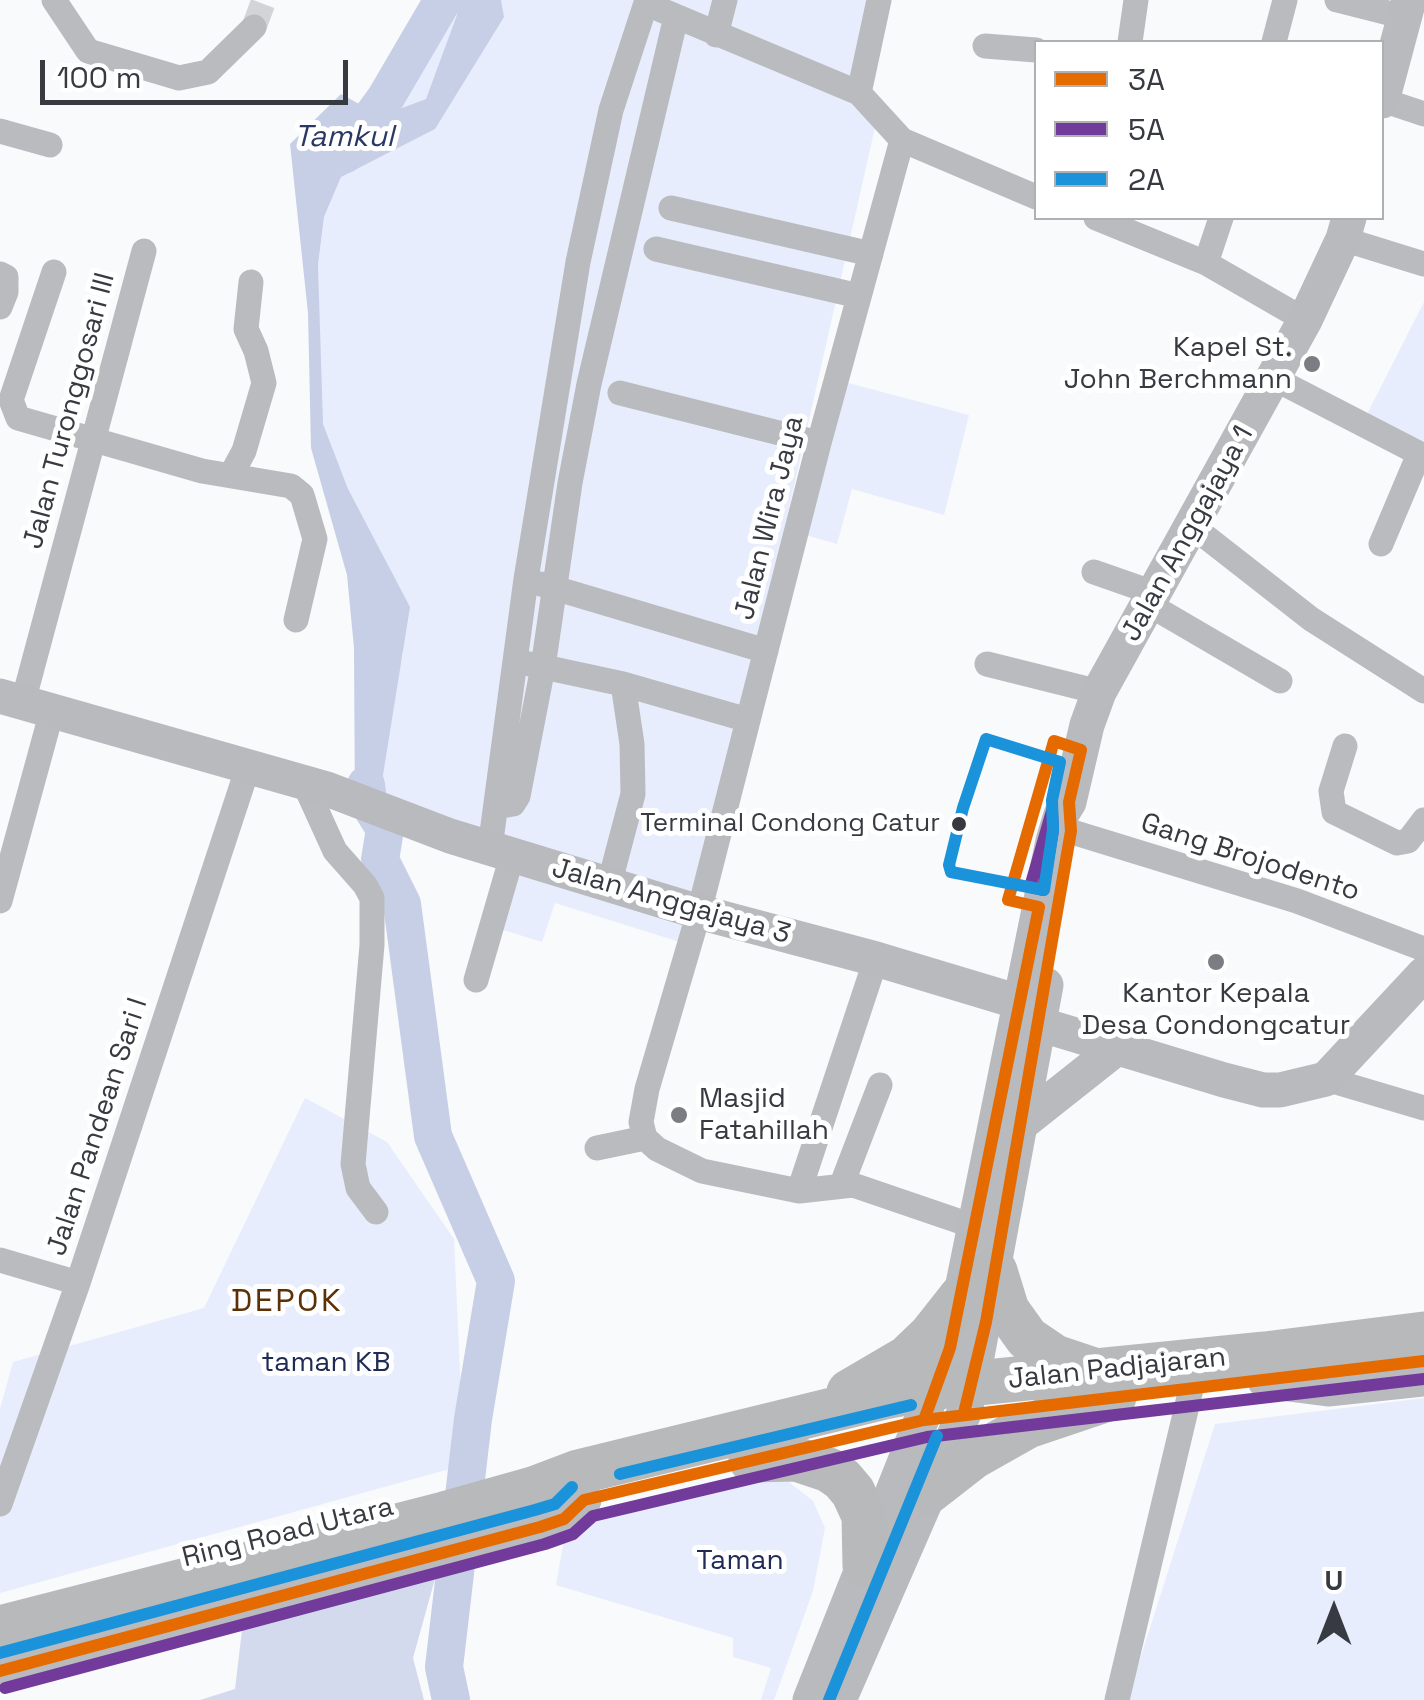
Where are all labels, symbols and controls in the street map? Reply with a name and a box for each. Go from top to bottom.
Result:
scale bar [45,40,352,102]
legend [1034,40,1384,220]
text: 100 m [57,58,142,97]
text: 3A [1128,60,1165,99]
text: 5A [1128,110,1165,149]
water label: Tamkul [294,120,394,156]
text: 2A [1128,160,1165,199]
street label: Jalan Turonggosari III [17,269,123,553]
place label: Kapel St. John Berchmann [1064,331,1292,397]
marker: Kapel St. John Berchmann [1301,353,1323,375]
street label: Jalan Wira Jaya [728,413,812,623]
street label: Jalan Anggajaya 1 [1115,420,1261,648]
street label: Gang Brojodento [1136,807,1364,909]
place label: Terminal Condong Catur [640,808,940,840]
marker: Terminal Condong Catur [949,814,969,834]
street label: Jalan Anggajaya 3 [548,852,794,952]
marker: Kantor Kepala Desa Condongcatur [1205,951,1227,973]
place label: Kantor Kepala Desa Condongcatur [1082,977,1350,1043]
street label: Jalan Pandean Sari I [40,994,156,1260]
place label: Masjid Fatahillah [699,1082,829,1148]
marker: Masjid Fatahillah [668,1104,690,1126]
district label: DEPOK [231,1283,343,1321]
street label: Jalan Padjajaran [1006,1341,1228,1397]
park label: taman KB [261,1346,391,1380]
street label: Ring Road Utara [179,1491,397,1575]
park label: Taman [696,1544,784,1578]
north arrow [1284,1560,1384,1660]
text: U [1325,1562,1343,1598]

